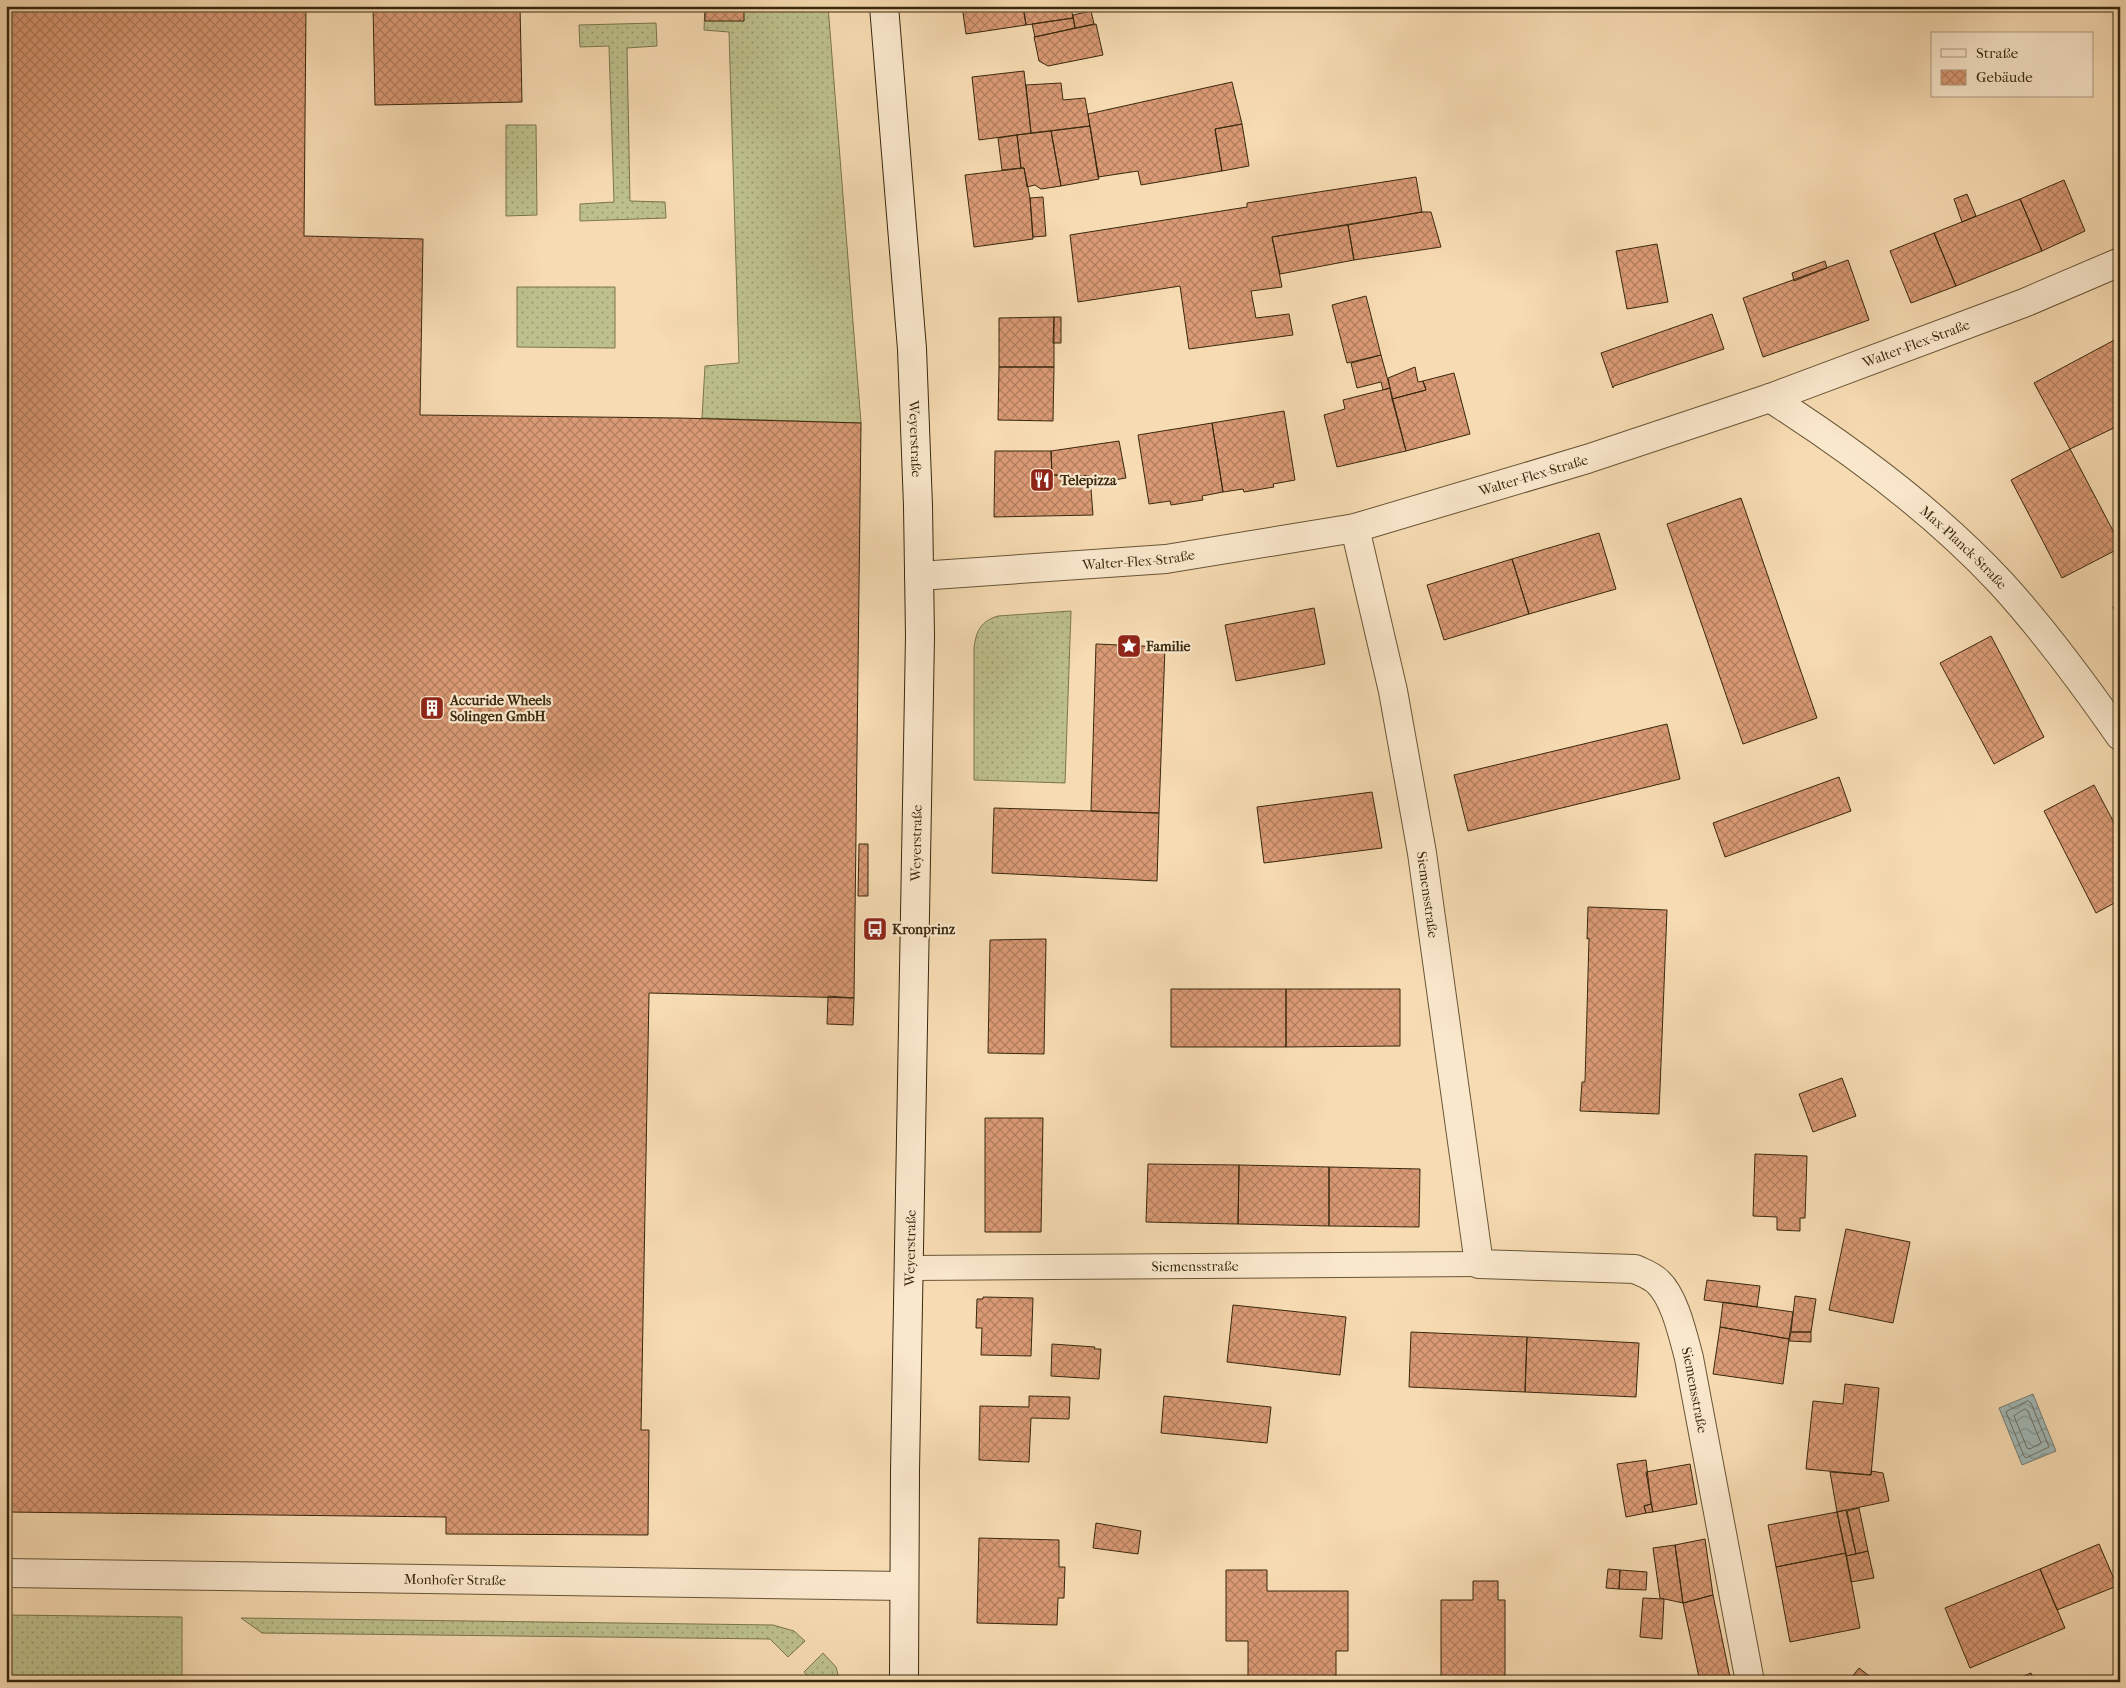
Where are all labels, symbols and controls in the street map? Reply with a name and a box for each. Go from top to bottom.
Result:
legend [1931,32,2094,98]
text: Straße [1976,44,2019,62]
text: Gebäude [1976,68,2033,86]
street label: Walter-Flex-Straße [1859,316,1972,372]
street label: Weyerstraße [905,399,925,478]
street label: Walter-Flex-Straße [1476,451,1590,500]
restaurant icon: Telepizza [1029,467,1055,493]
place label: Telepizza [1059,472,1117,489]
street label: Max-Planck-Straße [1916,502,2010,593]
street label: Walter-Flex-Straße [1081,546,1196,574]
place icon: Familie [1116,633,1142,659]
place label: Familie [1145,638,1191,655]
place label: Accuride Wheels Solingen GmbH [449,692,552,725]
building icon: Accuride Wheels Solingen GmbH [419,695,445,721]
street label: Weyerstraße [907,804,926,883]
street label: Siemensstraße [1413,850,1442,939]
bus stop icon: Kronprinz [862,916,888,942]
place label: Kronprinz [892,921,956,938]
street label: Weyerstraße [901,1209,920,1288]
street label: Siemensstraße [1151,1258,1239,1275]
street label: Siemensstraße [1677,1345,1711,1435]
street label: Monhofer Straße [404,1571,506,1589]

